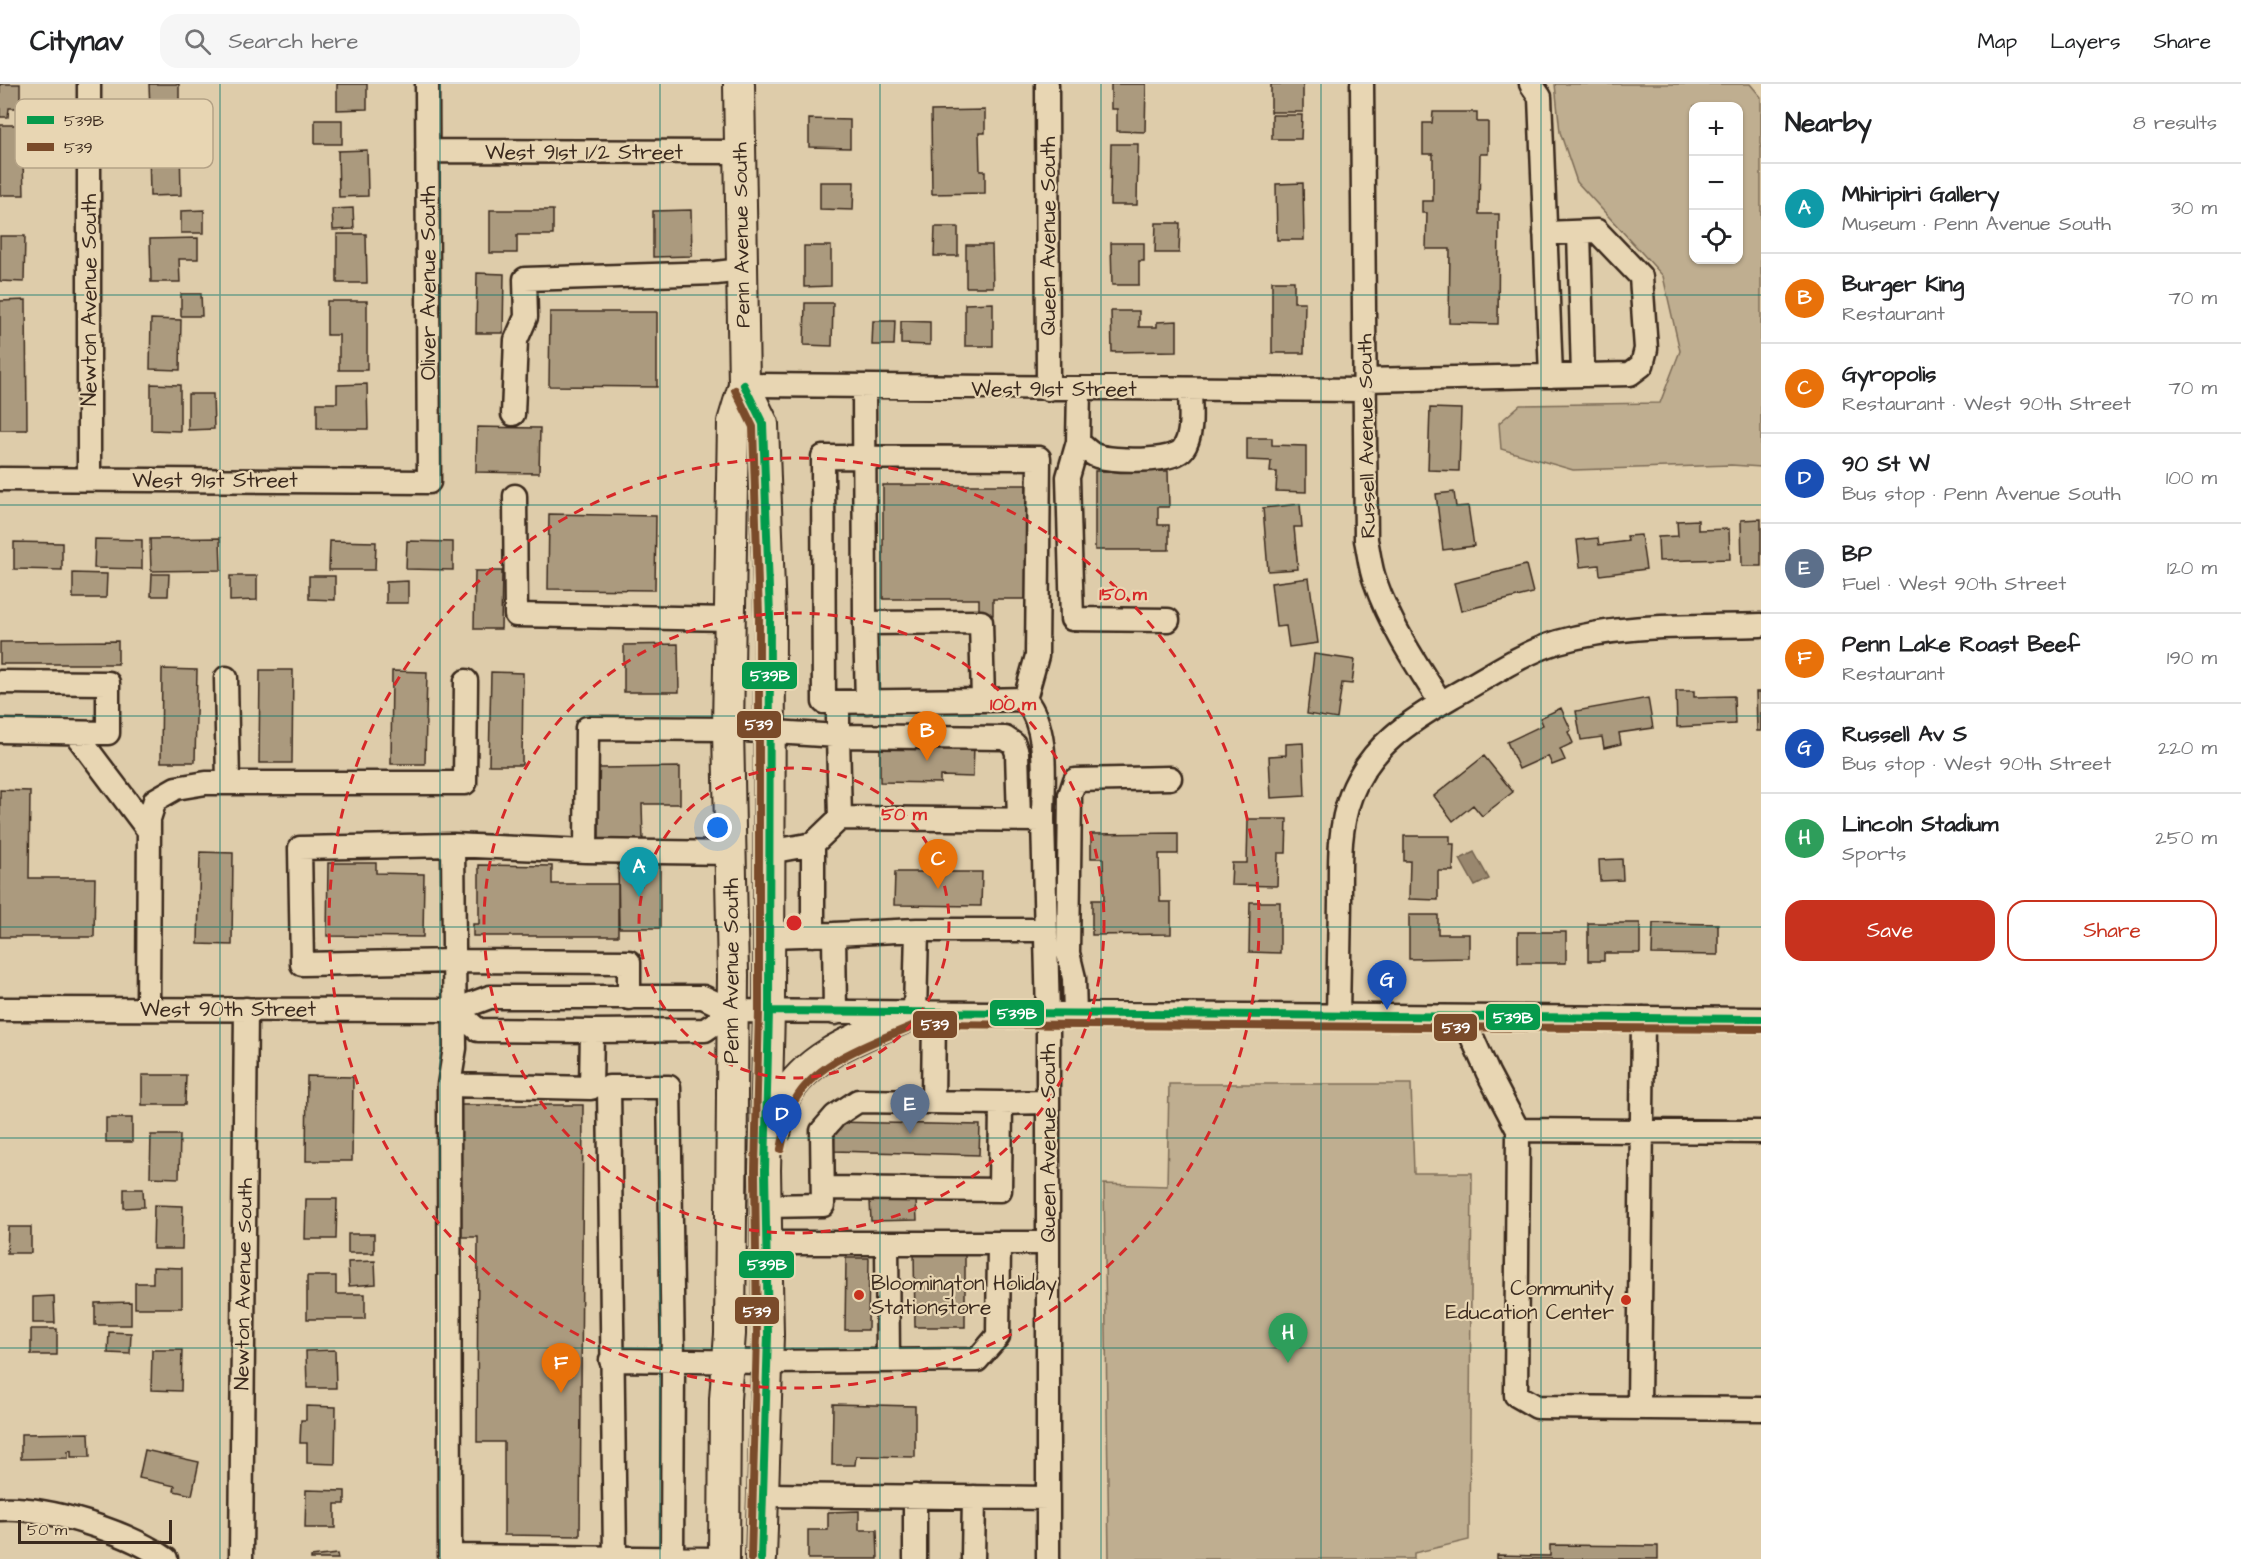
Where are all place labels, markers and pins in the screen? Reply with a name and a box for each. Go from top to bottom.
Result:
pin: B [908,712,946,761]
pin: C [918,840,958,889]
pin: A [620,848,658,897]
centre of rings [784,913,804,933]
pin: G [1368,960,1406,1010]
pin: E [890,1084,930,1134]
pin: D [762,1094,802,1144]
place label: Bloomington Holiday Stationstore [871,1269,1057,1322]
place label: Community Education Center [1446,1274,1614,1327]
marker: Bloomington Holiday Stationstore [852,1288,866,1302]
marker: Community Education Center [1619,1293,1633,1307]
pin: H [1268,1314,1308,1363]
pin: F [542,1344,580,1393]

